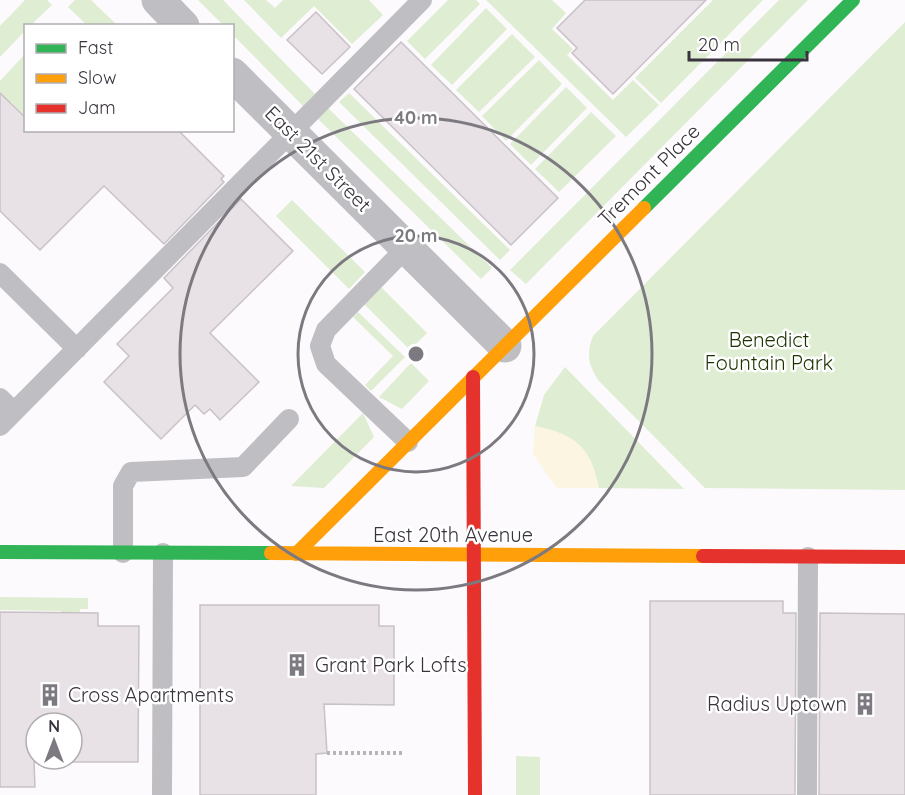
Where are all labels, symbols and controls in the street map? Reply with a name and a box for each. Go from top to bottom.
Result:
legend [24,24,234,132]
scale bar [689,24,808,62]
text: 20 m [698,33,740,56]
text: Fast [78,36,113,59]
text: Slow [78,66,116,89]
text: Jam [78,96,116,119]
street label: East 21st Street [260,100,377,217]
text: 40 m [394,106,438,129]
street label: Tremont Place [592,118,705,231]
text: 20 m [395,224,437,247]
park label: Benedict Fountain Park [705,327,833,375]
centre of rings [406,344,426,364]
street label: East 20th Avenue [373,522,533,547]
building icon: Grant Park Lofts [284,652,310,678]
place label: Grant Park Lofts [315,652,467,677]
building icon: Cross Apartments [37,682,63,708]
place label: Cross Apartments [68,682,234,707]
place label: Radius Uptown [707,691,847,716]
building icon: Radius Uptown [852,691,878,717]
north arrow [24,711,84,771]
text: N [48,716,60,736]

